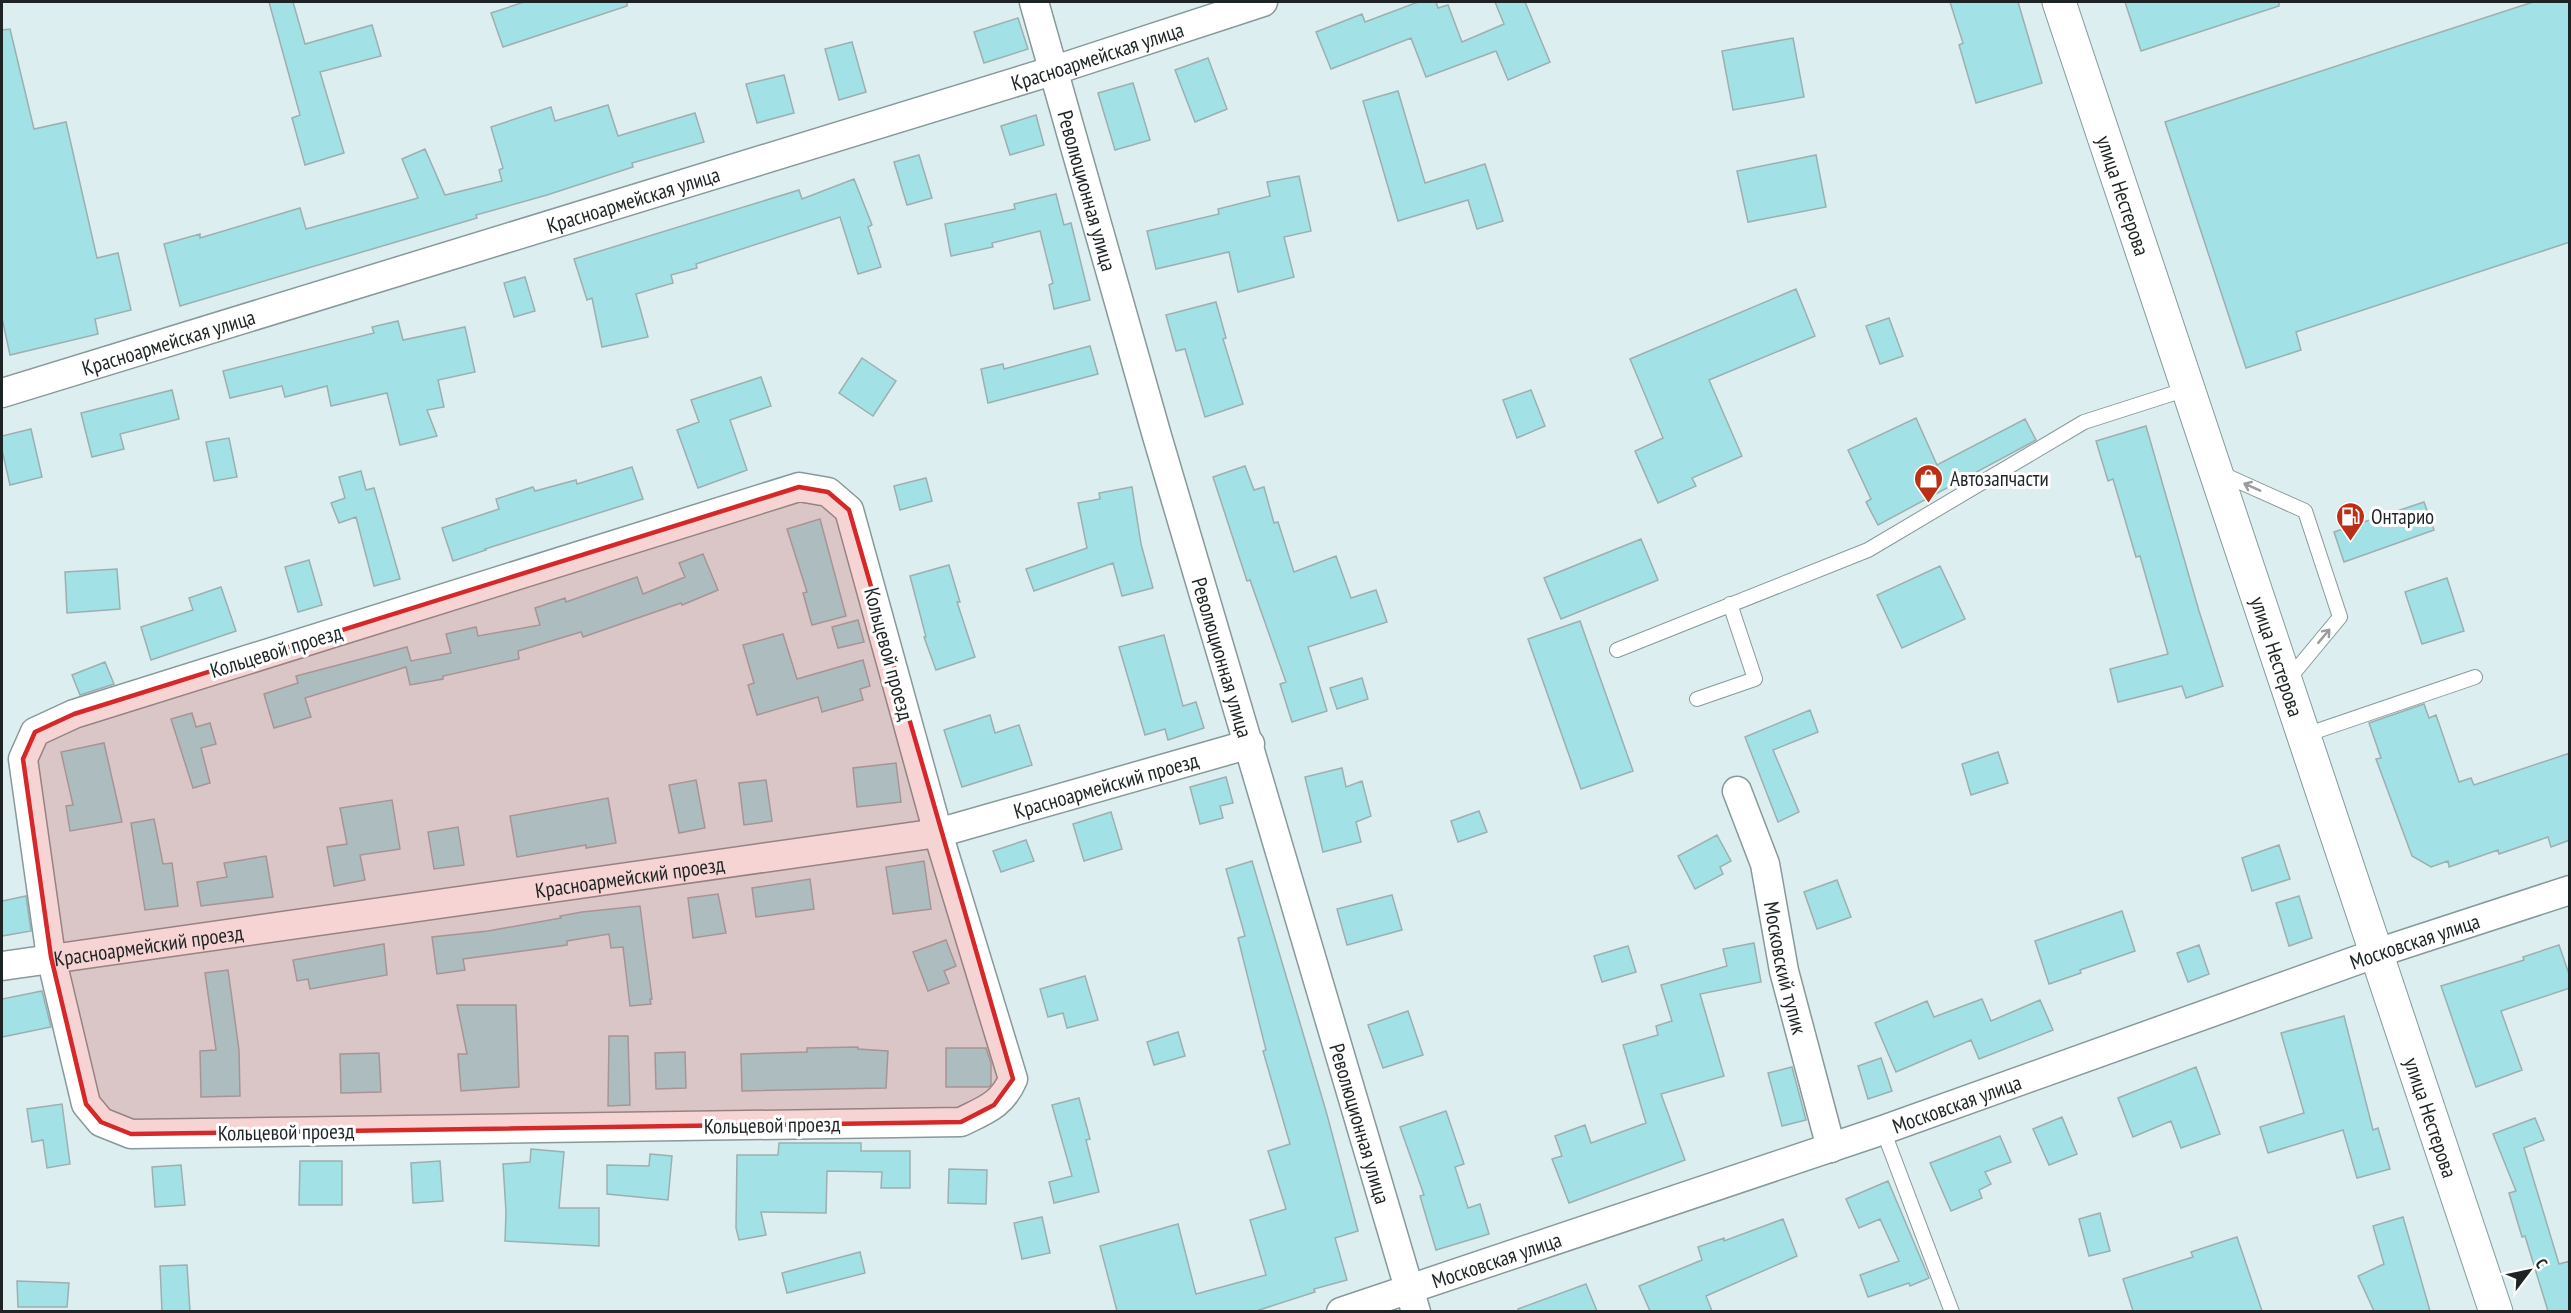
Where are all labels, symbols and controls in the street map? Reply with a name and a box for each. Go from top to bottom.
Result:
street label: Красноармейская улица [1008,15,1187,96]
street label: Революционная улица [1052,107,1123,274]
street label: улица Нестерова [2091,132,2156,259]
street label: Красноармейская улица [543,160,723,239]
street label: Красноармейская улица [78,303,258,381]
shop icon: Автозапчасти [1913,462,1945,504]
place label: Автозапчасти [1950,465,2049,492]
one-way arrow [2243,481,2262,492]
fuel station icon: Онтарио [2334,500,2366,542]
place label: Онтарио [2371,503,2434,530]
street label: Революционная улица [1186,574,1259,741]
street label: Кольцевой проезд [858,585,920,723]
street label: улица Нестерова [2245,593,2310,720]
street label: Кольцевой проезд [207,618,345,684]
one-way arrow [2318,628,2331,644]
street label: Красноармейский проезд [1010,746,1202,824]
street label: Красноармейский проезд [533,850,726,904]
street label: Московский тупик [1758,899,1814,1037]
street label: Московская улица [2346,907,2483,975]
street label: Красноармейский проезд [52,918,245,972]
street label: Революционная улица [1324,1040,1397,1207]
street label: улица Нестерова [2399,1054,2464,1181]
street label: Московская улица [1889,1068,2025,1139]
street label: Кольцевой проезд [704,1110,840,1140]
street label: Кольцевой проезд [218,1117,354,1147]
street label: Московская улица [1428,1225,1565,1294]
north arrow [2499,1241,2559,1301]
text: С [2531,1255,2553,1272]

